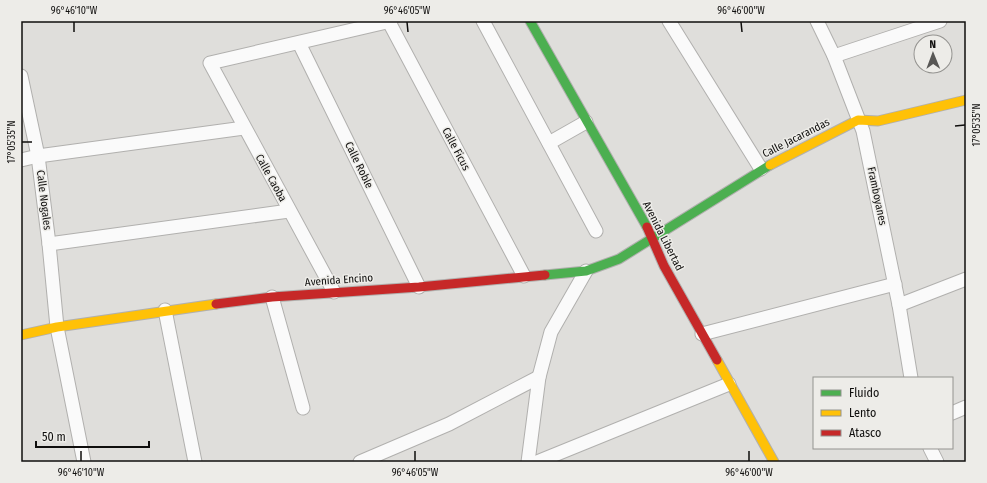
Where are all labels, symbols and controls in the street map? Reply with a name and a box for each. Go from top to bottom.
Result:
text: 96°46'10"W [51,5,98,17]
text: 96°46'05"W [384,5,431,17]
text: 96°46'00"W [717,5,765,17]
north arrow [913,34,953,74]
text: N [929,38,936,51]
text: 17°05'35"N [971,104,983,146]
street label: Calle Jacarandas [760,115,832,160]
text: 17°05'35"N [6,121,18,163]
street label: Calle Ficus [439,125,473,173]
street label: Calle Roble [342,140,376,190]
street label: Calle Caoba [253,152,289,204]
street label: Framboyanes [864,166,890,227]
street label: Calle Nogales [34,169,54,231]
street label: Avenida Libertad [640,199,686,273]
street label: Avenida Encino [304,271,374,289]
legend [813,377,953,449]
text: Fluido [849,386,879,400]
text: Lento [849,406,876,420]
scale bar [36,423,149,449]
text: Atasco [849,426,881,440]
text: 50 m [42,430,66,444]
text: 96°46'10"W [58,467,105,479]
text: 96°46'05"W [392,467,439,479]
text: 96°46'00"W [725,467,773,479]

